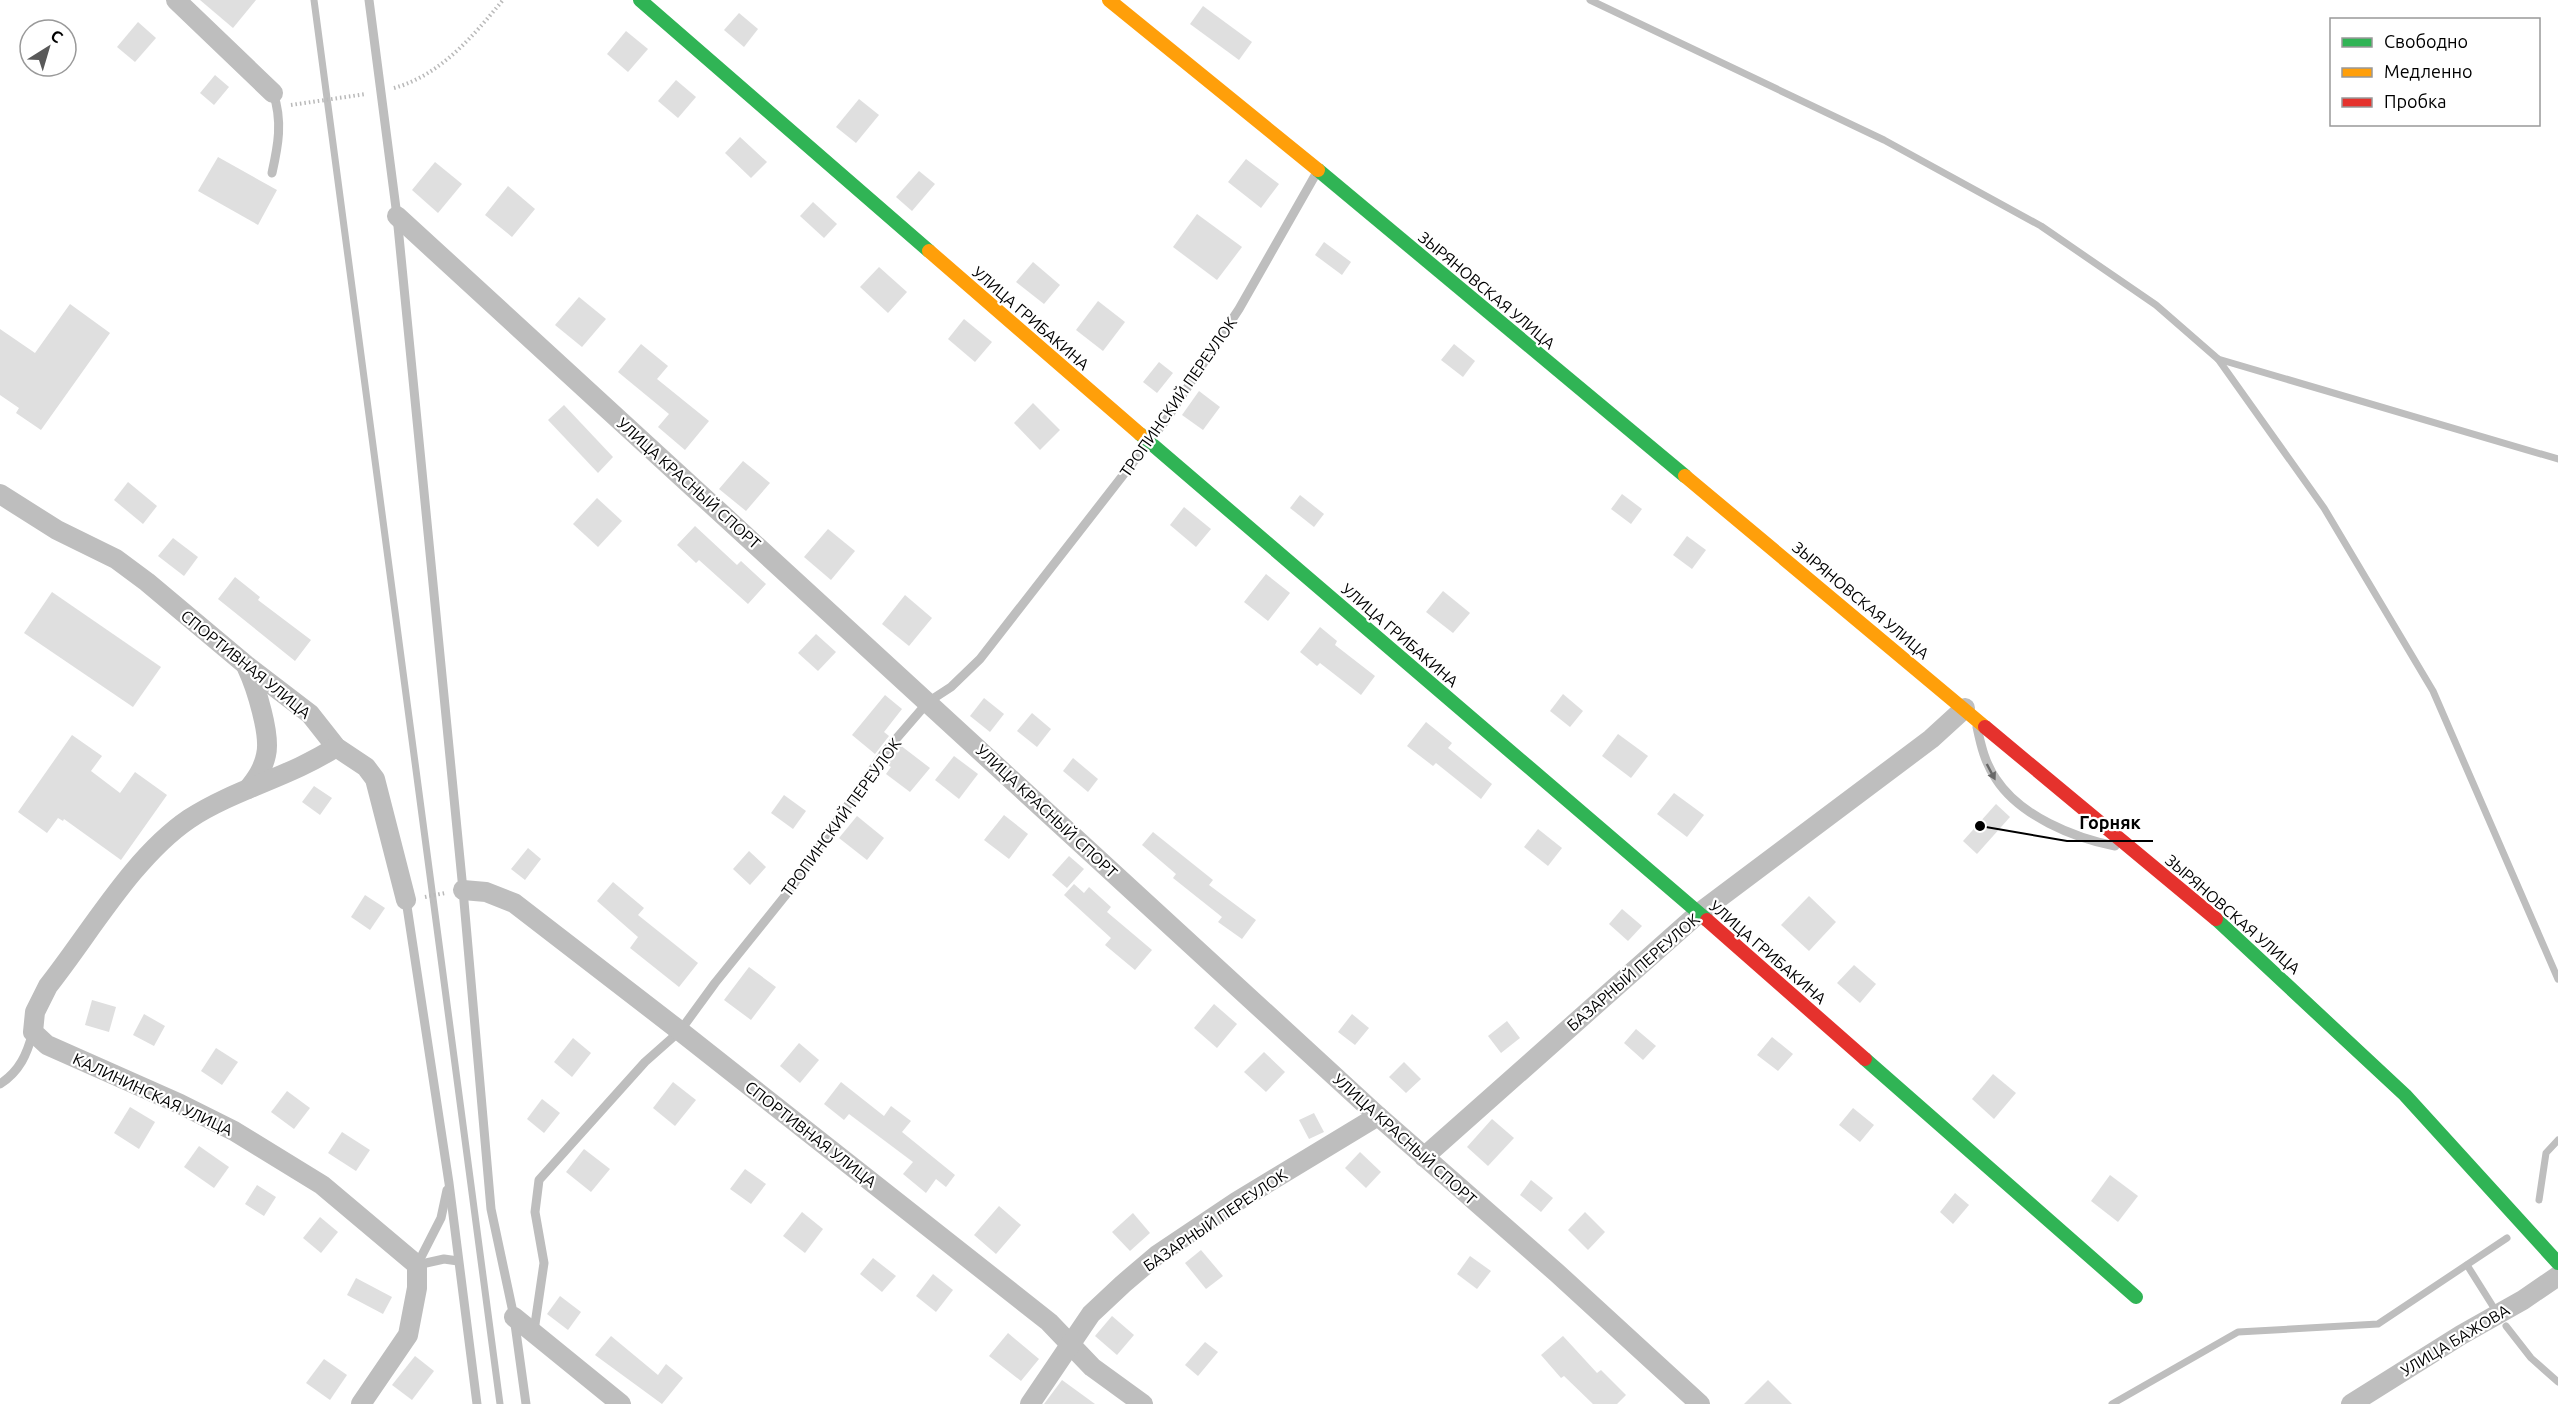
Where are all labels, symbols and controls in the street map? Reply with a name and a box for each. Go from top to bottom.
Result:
north arrow [18,18,78,78]
legend [2330,18,2540,126]
text: С [48,26,67,46]
text: Свободно [2384,31,2468,51]
text: Медленно [2384,61,2473,81]
text: Пробка [2384,91,2447,111]
street label: ЗЫРЯНОВСКАЯ УЛИЦА [1415,228,1559,353]
street label: УЛИЦА ГРИБАКИНА [969,263,1093,374]
street label: ТРОПИНСКИЙ ПЕРЕУЛОК [1115,313,1240,480]
street label: УЛИЦА КРАСНЫЙ СПОРТ [614,413,765,552]
street label: ЗЫРЯНОВСКАЯ УЛИЦА [1789,538,1933,663]
street label: УЛИЦА ГРИБАКИНА [1338,580,1462,691]
street label: СПОРТИВНАЯ УЛИЦА [178,606,315,722]
street label: ТРОПИНСКИЙ ПЕРЕУЛОК [777,734,905,899]
street label: УЛИЦА КРАСНЫЙ СПОРТ [973,740,1122,881]
one-way arrow [1987,763,1996,780]
callout: Горняк [2067,805,2153,841]
text: Горняк [2079,812,2142,832]
street label: ЗЫРЯНОВСКАЯ УЛИЦА [2162,851,2304,978]
street label: УЛИЦА ГРИБАКИНА [1706,897,1830,1008]
street label: БАЗАРНЫЙ ПЕРЕУЛОК [1563,909,1703,1034]
street label: КАЛИНИНСКАЯ УЛИЦА [70,1049,236,1139]
street label: УЛИЦА КРАСНЫЙ СПОРТ [1330,1069,1481,1208]
street label: СПОРТИВНАЯ УЛИЦА [742,1077,881,1191]
street label: БАЗАРНЫЙ ПЕРЕУЛОК [1139,1164,1290,1275]
street label: УЛИЦА БАЖОВА [2397,1300,2513,1379]

